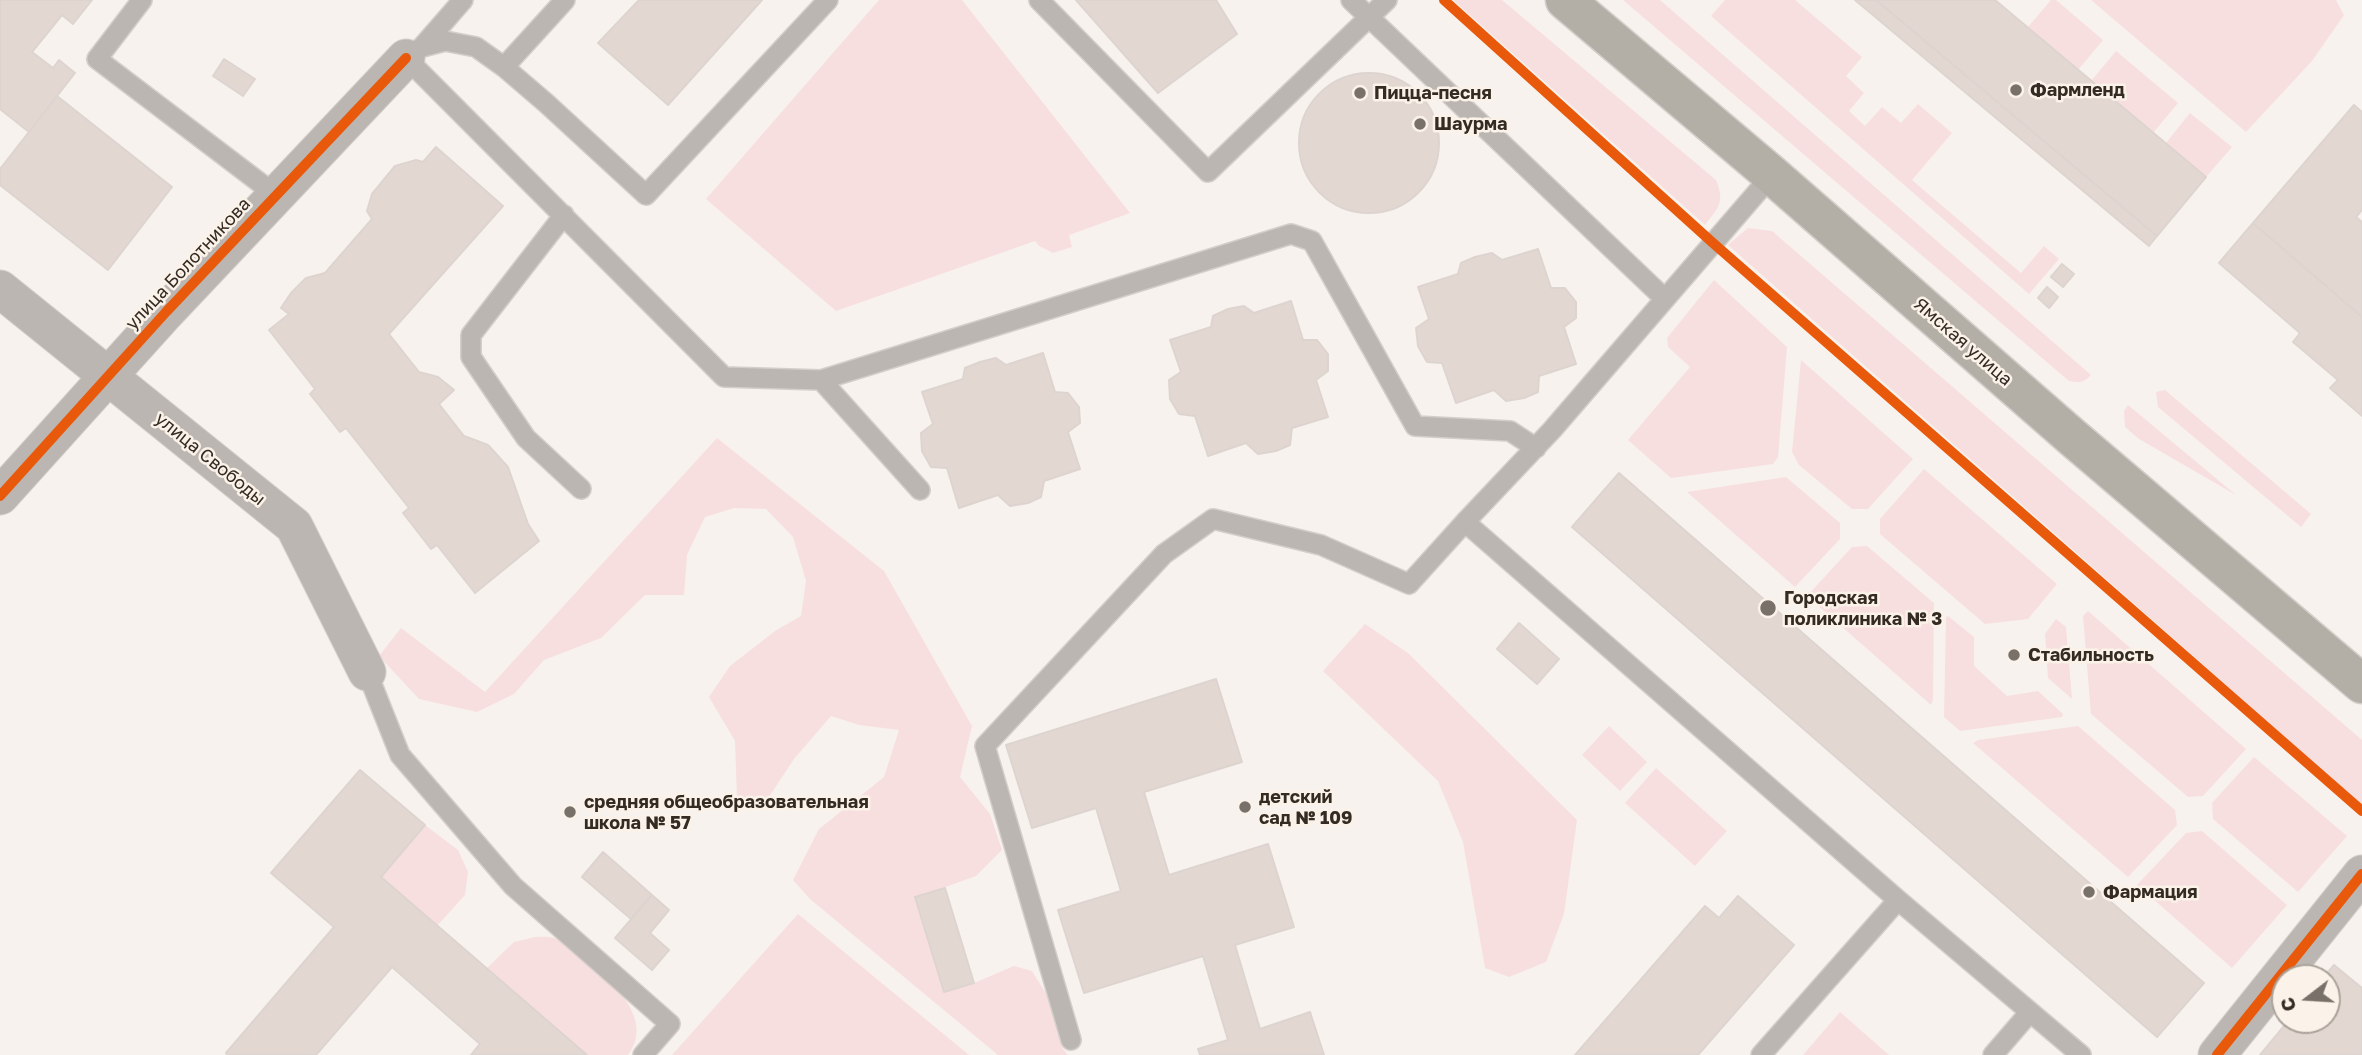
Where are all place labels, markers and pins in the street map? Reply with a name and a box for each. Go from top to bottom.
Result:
place label: Фармленд [2030,79,2125,101]
place label: Пицца-песня [1374,82,1492,104]
marker: Фармленд [2008,82,2024,98]
marker: Пицца-песня [1352,85,1368,101]
place label: Шаурма [1434,113,1507,135]
marker: Шаурма [1412,116,1428,132]
place label: Городская поликлиника № 3 [1784,587,1942,630]
marker: Городская поликлиника № 3 [1758,598,1778,618]
place label: Стабильность [2028,644,2154,666]
marker: Стабильность [2006,647,2022,663]
place label: детский сад № 109 [1259,786,1352,828]
place label: средняя общеобразовательная школа № 57 [584,791,869,834]
marker: детский сад № 109 [1237,799,1253,815]
marker: средняя общеобразовательная школа № 57 [562,804,578,820]
place label: Фармация [2103,881,2198,903]
marker: Фармация [2081,884,2097,900]

